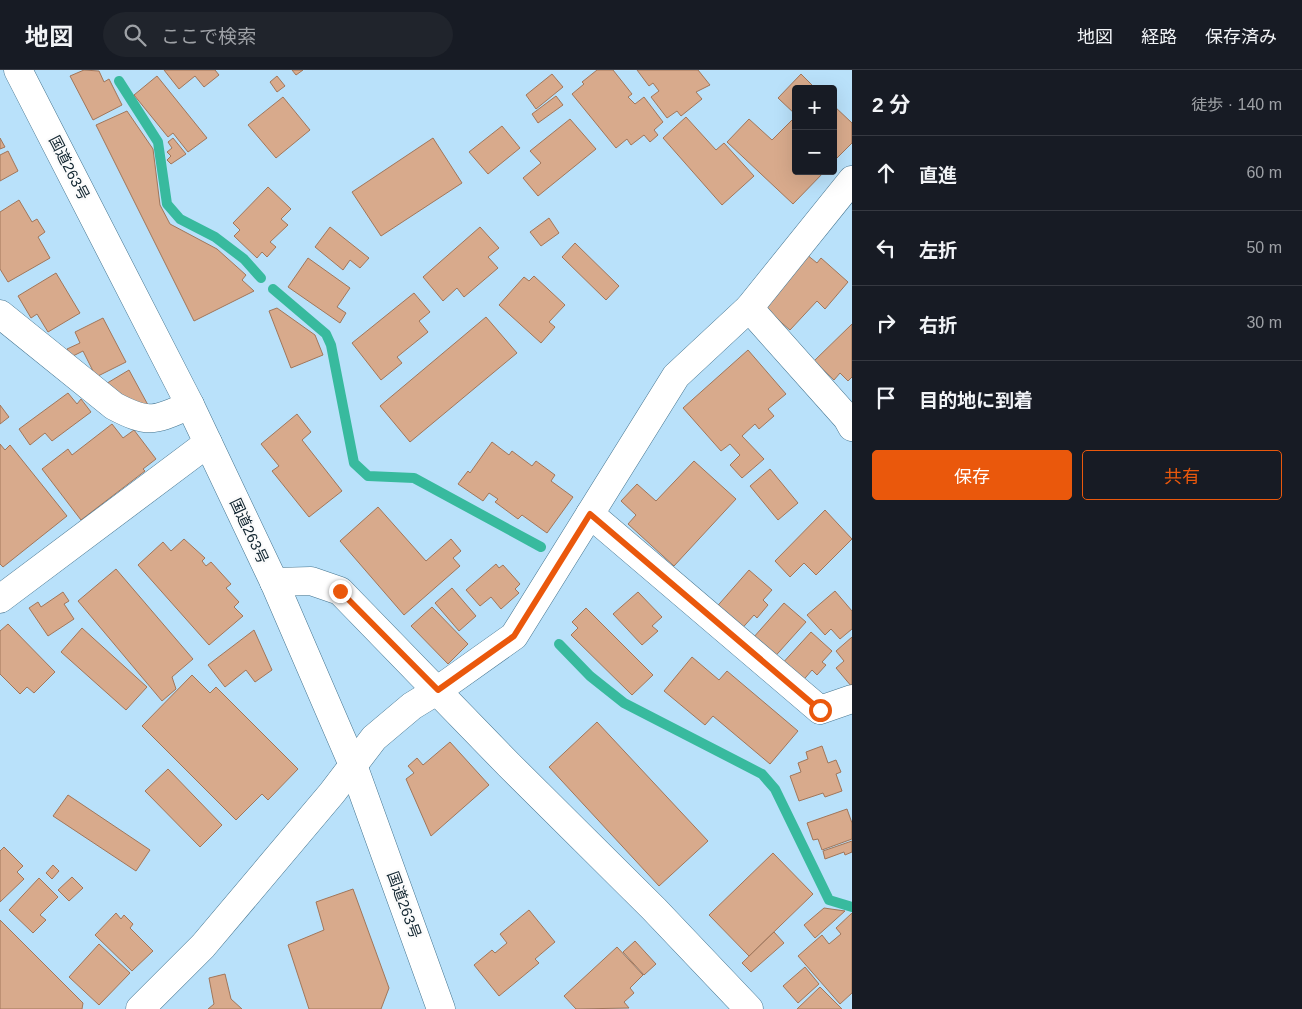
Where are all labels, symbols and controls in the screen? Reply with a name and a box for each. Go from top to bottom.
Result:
search box [103,12,453,57]
icon: search [121,21,149,49]
text: 地図 [25,23,73,50]
text: ここで検索 [161,26,256,47]
text: 地図 [1077,27,1113,47]
text: 経路 [1141,27,1177,47]
text: 保存済み [1205,27,1277,47]
map controls [792,85,837,175]
button: + [792,85,837,130]
text: 2 分 [872,93,911,116]
text: 徒歩 · 140 m [1191,96,1282,113]
button: − [792,130,837,175]
street label: 国道263号 [46,133,93,203]
icon: ahead [872,159,900,187]
text: 60 m [1246,164,1282,181]
text: 直進 [919,165,957,186]
icon: left [872,234,900,262]
text: 50 m [1246,239,1282,256]
text: 左折 [919,240,957,261]
icon: right [872,309,900,337]
text: 30 m [1246,314,1282,331]
text: 右折 [919,315,957,336]
icon: arrive [872,384,900,412]
text: 目的地に到着 [919,390,1033,411]
button: 保存 [872,450,1072,500]
button: 共有 [1082,450,1282,500]
street label: 国道263号 [227,495,272,566]
route end [329,580,352,603]
route start [809,699,832,722]
street label: 国道263号 [385,869,424,941]

